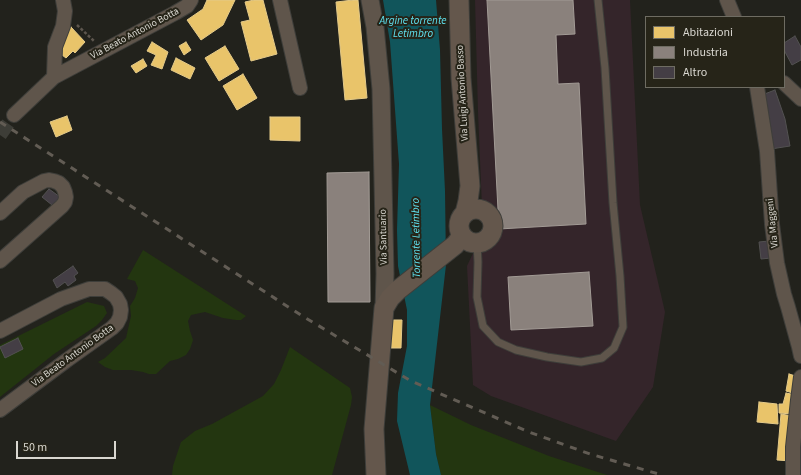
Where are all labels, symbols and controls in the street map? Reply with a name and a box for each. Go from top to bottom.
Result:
street label: Via Beato Antonio Botta [89,6,181,62]
water label: Argine torrente Letimbro [379,15,447,41]
legend [645,16,785,88]
text: Abitazioni [683,24,733,41]
text: Industria [683,44,728,61]
street label: Via Luigi Antonio Basso [454,45,472,141]
text: Altro [683,64,707,81]
water label: Torrente Letimbro [410,198,424,278]
street label: Via Maggeni [764,198,782,248]
street label: Via Santuario [378,209,390,265]
street label: Via Beato Antonio Botta [30,322,116,390]
scale bar [18,433,118,459]
text: 50 m [23,439,47,456]

